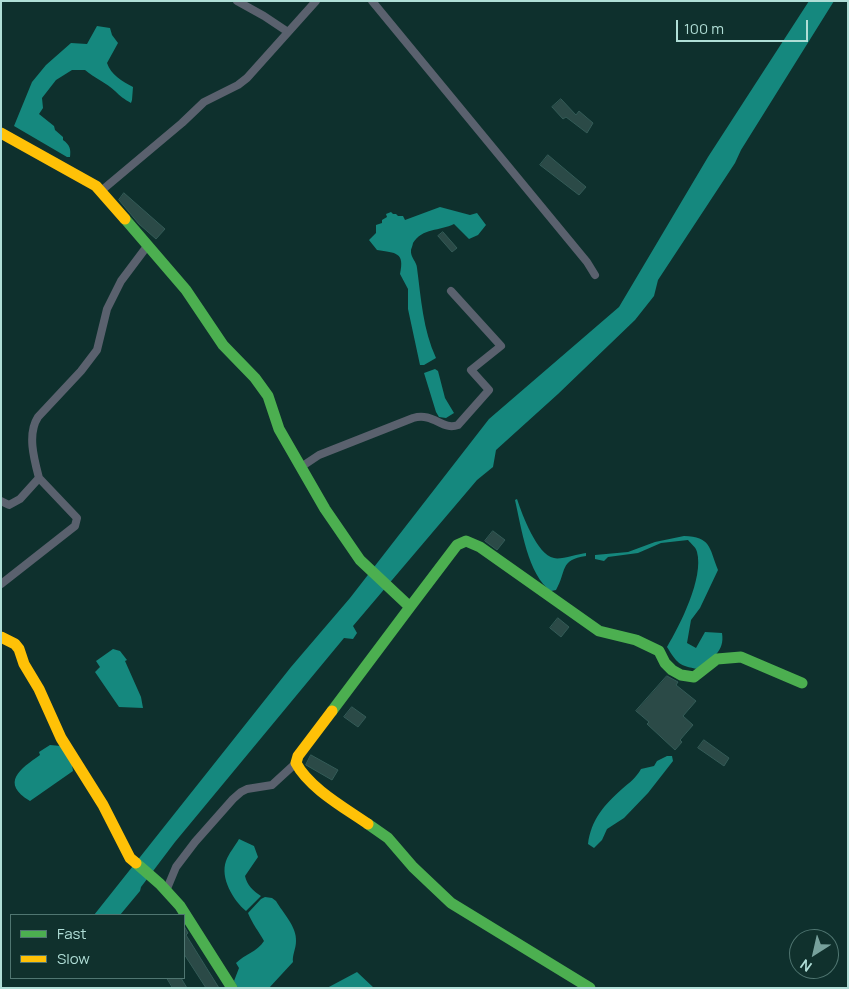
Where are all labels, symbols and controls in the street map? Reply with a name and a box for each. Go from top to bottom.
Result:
scale bar [679,10,812,42]
text: 100 m [684,18,724,39]
legend [10,914,185,979]
text: Fast [57,923,86,944]
north arrow [789,929,839,979]
text: Slow [57,948,90,969]
text: N [796,955,815,977]

